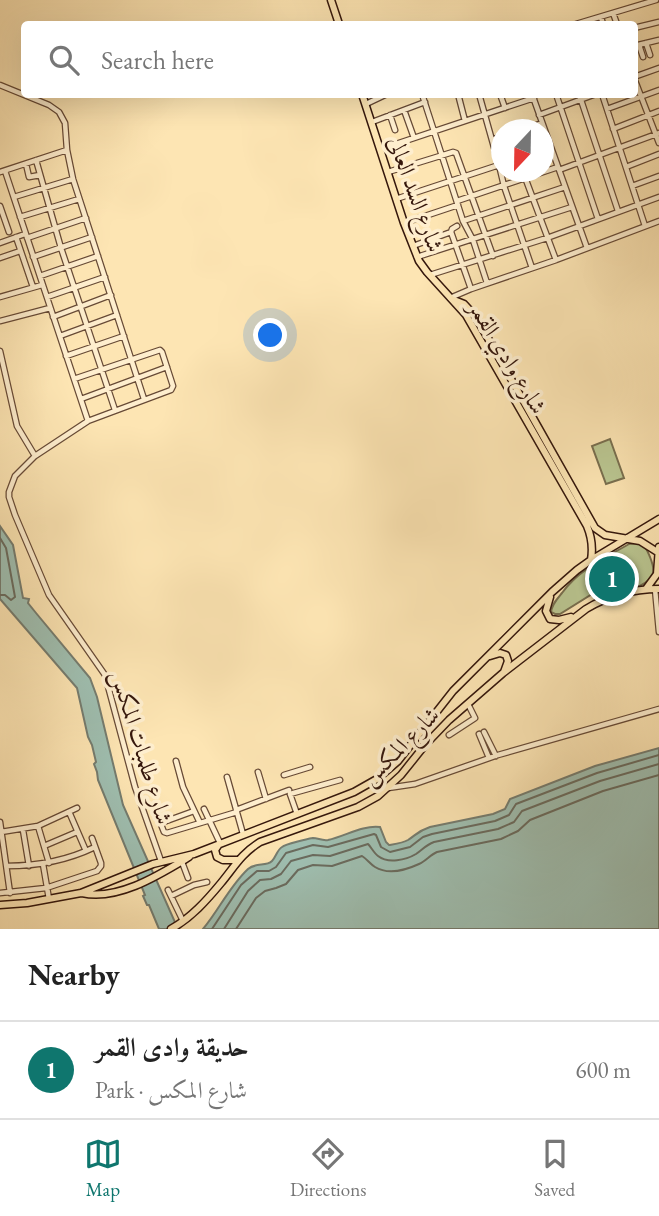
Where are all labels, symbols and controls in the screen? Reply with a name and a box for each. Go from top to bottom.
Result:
search box [21,21,638,98]
icon: search [45,41,83,79]
text: Search here [101,43,214,77]
north arrow [491,119,554,182]
street label: شارع السد العالى [376,132,451,258]
street label: شارع وادي القمر [457,293,554,422]
your location [253,318,287,352]
pin: 1 [589,553,635,605]
street label: شارع طلمبات المكس [100,666,180,829]
street label: شارع المكس [354,700,449,795]
text: Nearby [28,955,120,994]
text: حديقة وادى القمر [95,1030,249,1064]
text: 1 [45,1055,57,1085]
text: 600 m [575,1055,631,1085]
text: Park · شارع المكس [95,1075,247,1105]
tab: Map [84,1135,122,1202]
tab: Directions [290,1135,366,1202]
tab: Saved [534,1135,575,1202]

